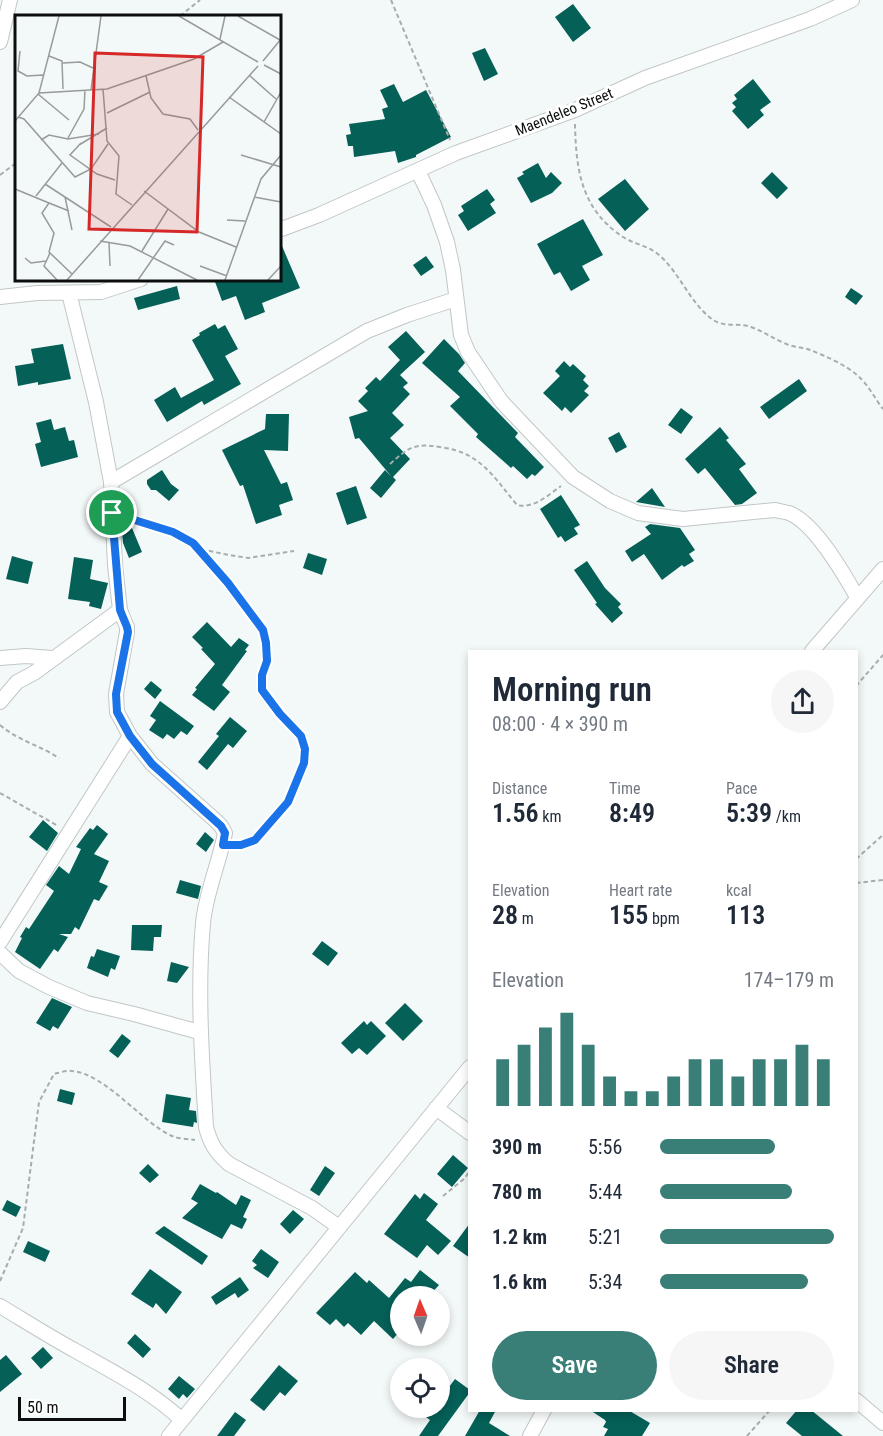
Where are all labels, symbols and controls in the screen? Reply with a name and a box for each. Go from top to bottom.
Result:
inset map [15,15,280,280]
street label: Maendeleo Street [512,84,616,140]
pin [86,487,137,538]
icon: arrive [95,496,128,529]
text: Morning run [492,670,652,709]
button: share [771,670,834,733]
text: 08:00 · 4 × 390 m [492,712,628,736]
text: Distance [492,779,547,798]
text: Time [609,779,641,798]
text: Pace [726,779,757,798]
text: 1.56 [492,798,539,828]
text: 8:49 [609,798,655,828]
text: 5:39 [726,798,772,828]
text: km [539,807,562,826]
text: /km [772,807,801,826]
text: Elevation [492,881,550,900]
text: Heart rate [609,881,672,900]
text: kcal [726,881,752,900]
text: 28 [492,900,518,930]
text: 155 [609,900,648,930]
text: 113 [726,900,765,930]
text: m [518,909,534,928]
text: bpm [648,909,680,928]
text: Elevation [492,968,564,992]
text: 174–179 m [744,968,834,992]
text: 390 m [492,1135,542,1159]
text: 5:56 [588,1135,622,1159]
text: 780 m [492,1180,542,1204]
text: 5:44 [588,1180,622,1204]
text: 1.2 km [492,1225,547,1249]
text: 5:21 [588,1225,622,1249]
text: 1.6 km [492,1270,547,1294]
text: 5:34 [588,1270,622,1294]
north arrow [390,1286,450,1346]
map controls [390,1286,450,1418]
button: Save [492,1331,657,1400]
button: Share [669,1331,834,1400]
button: locate [390,1358,450,1418]
scale bar [18,1394,126,1422]
text: 50 m [27,1398,59,1417]

